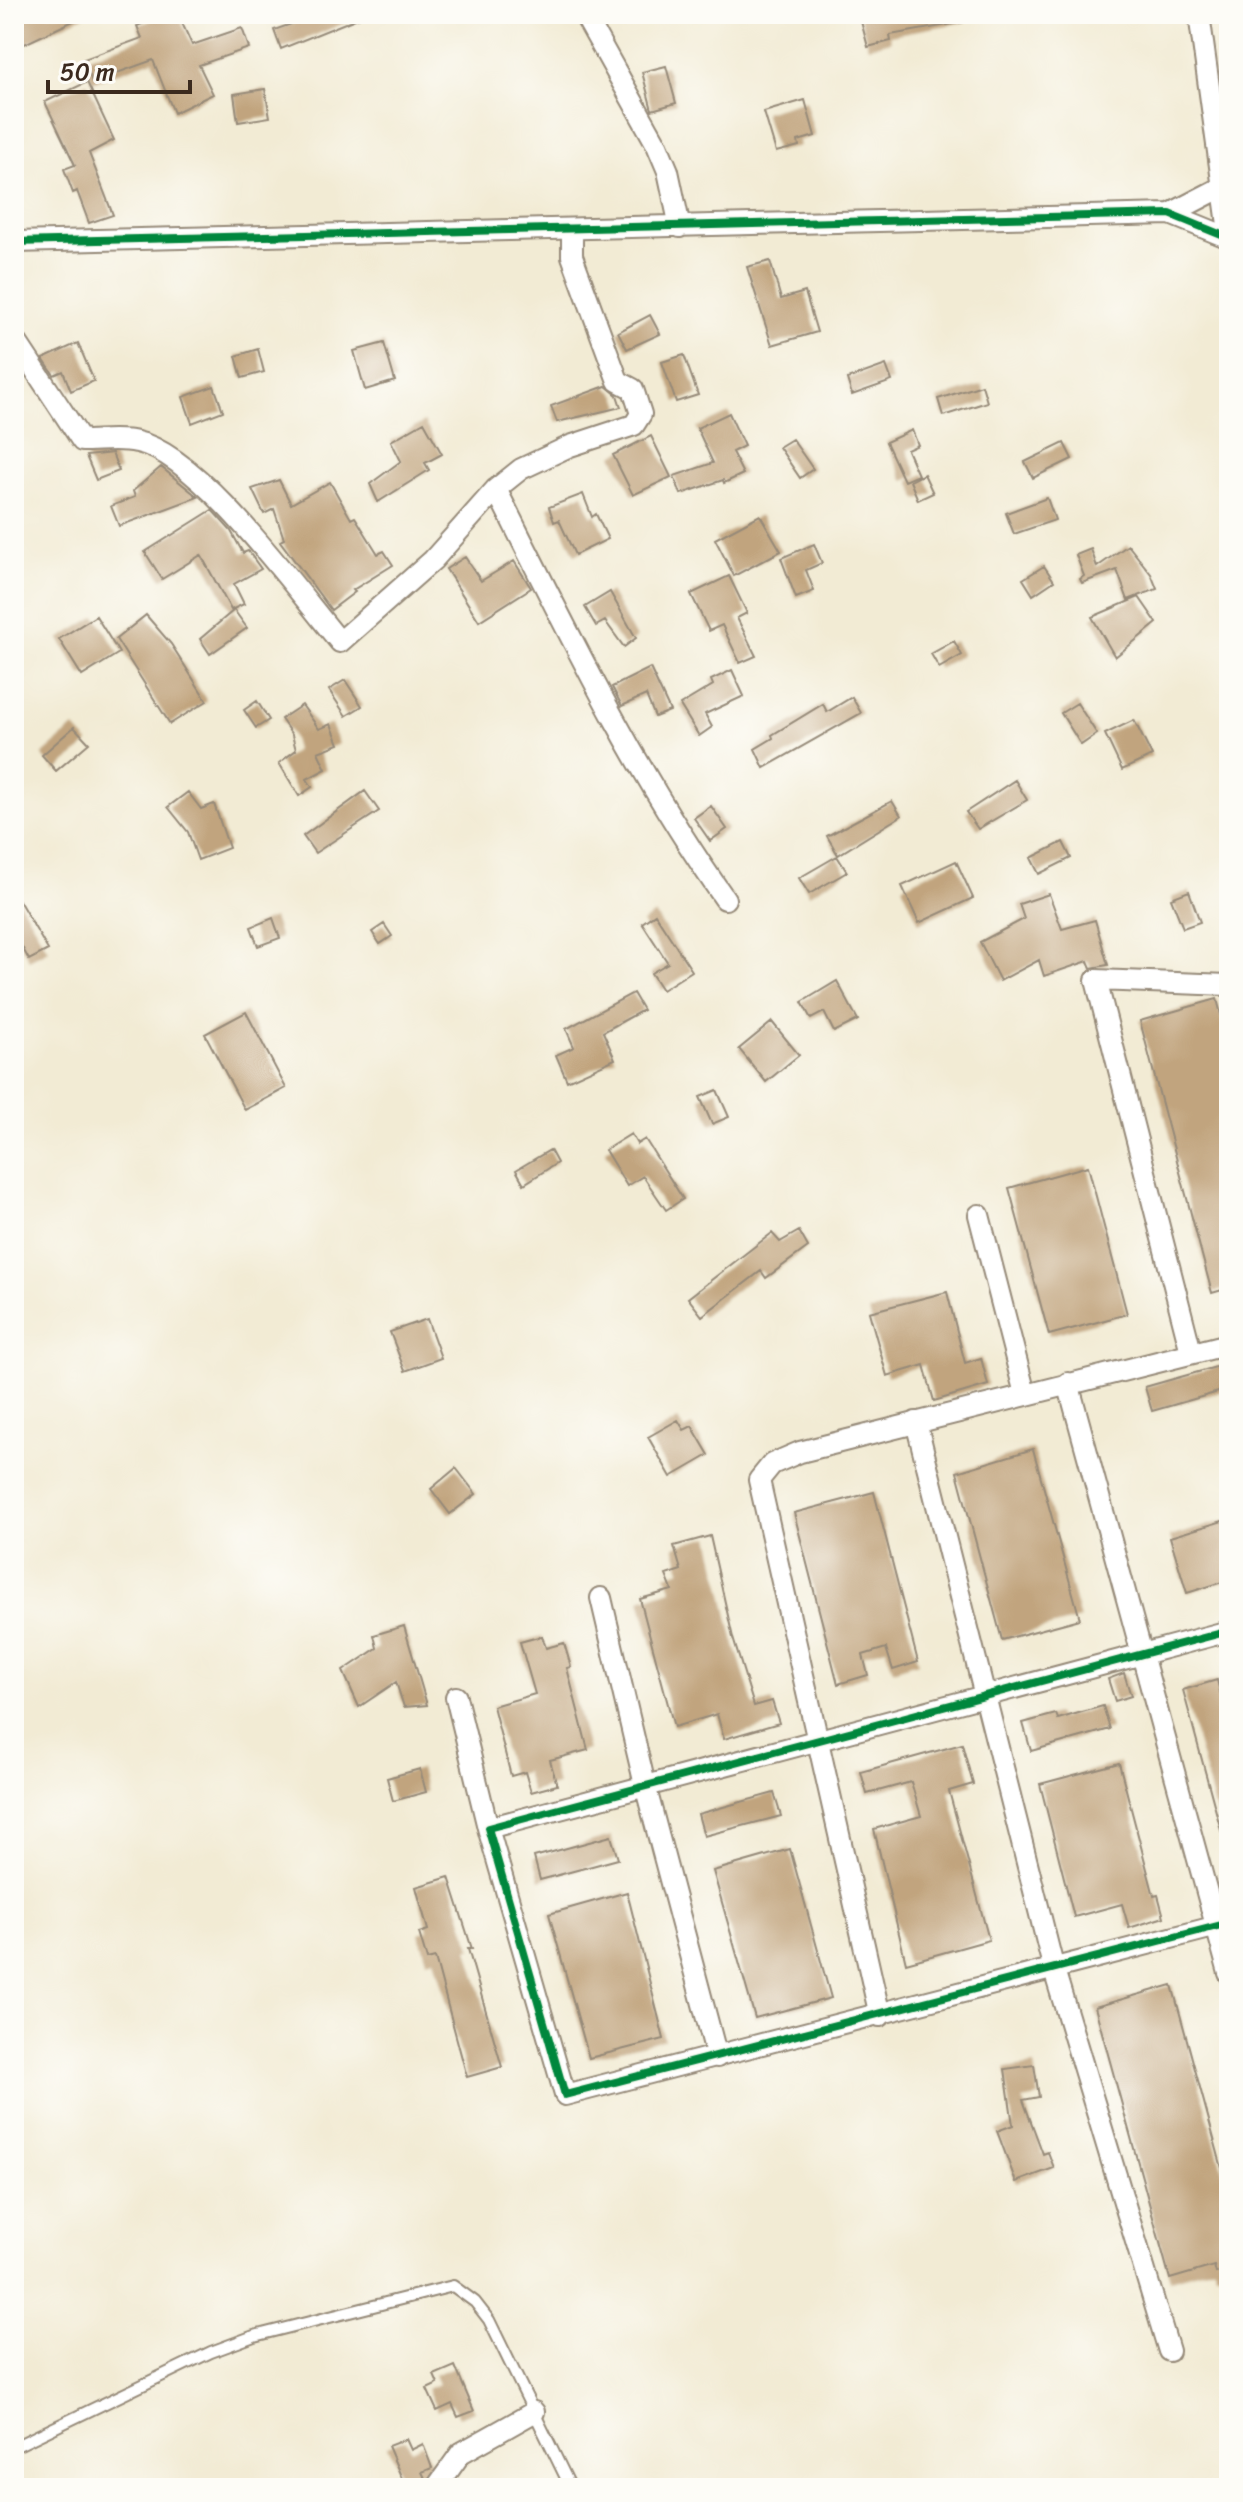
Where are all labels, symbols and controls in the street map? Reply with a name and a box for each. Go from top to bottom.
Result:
scale bar [48,44,190,94]
text: 50 m [60,51,115,93]

